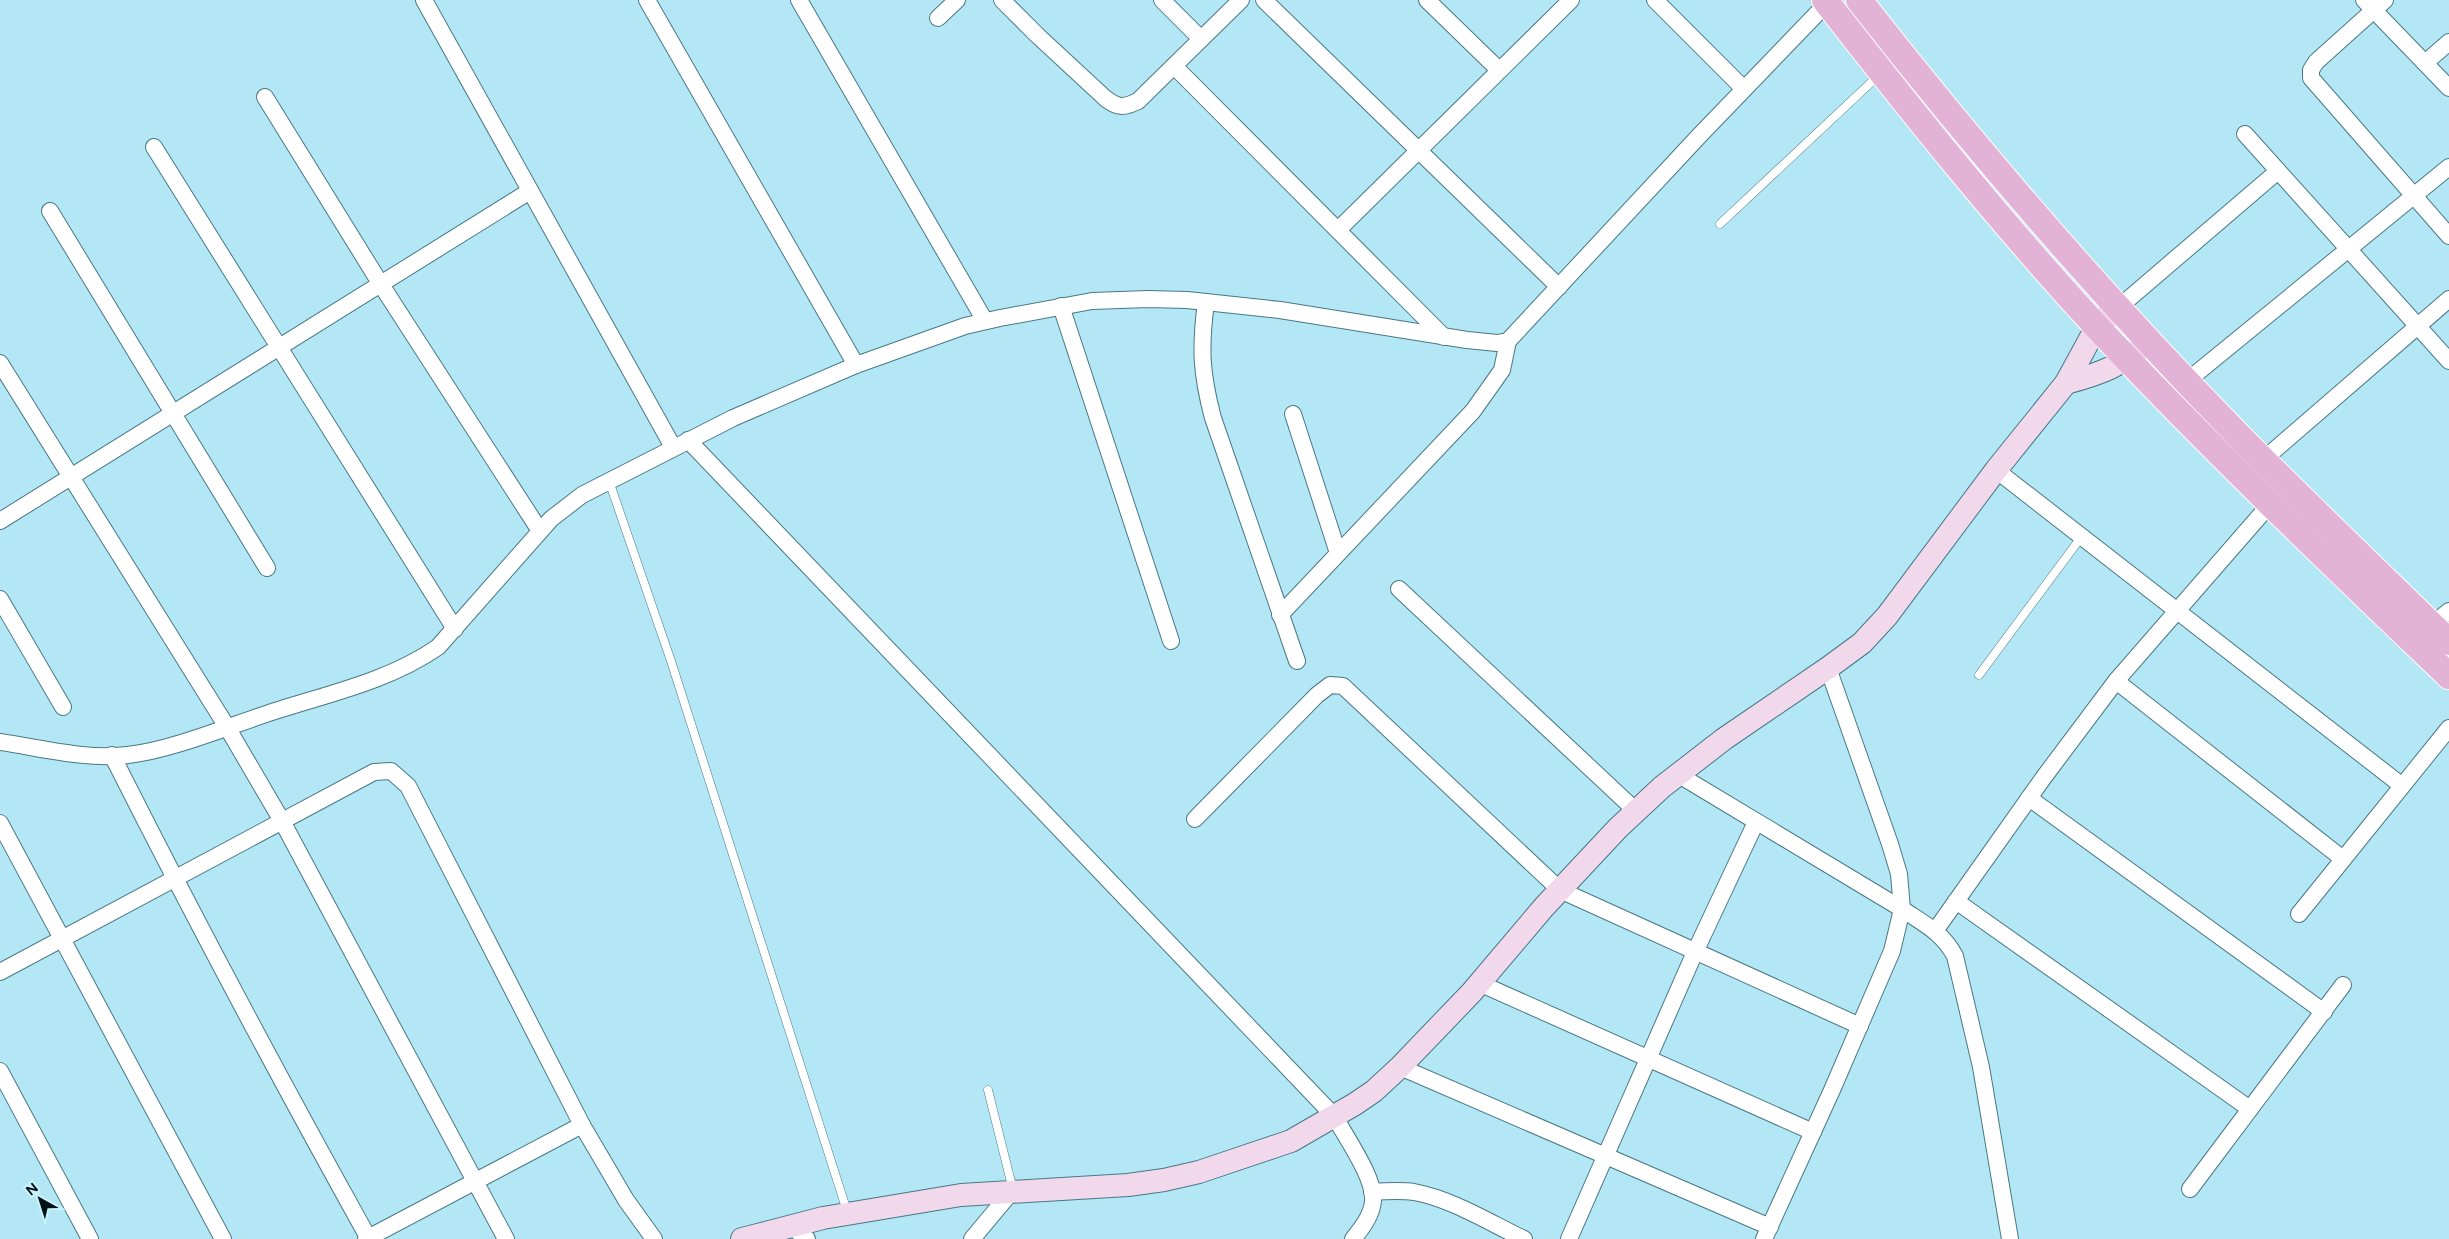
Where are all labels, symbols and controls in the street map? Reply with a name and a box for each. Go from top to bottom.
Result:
north arrow [15,1174,65,1224]
text: N [23,1179,42,1199]

